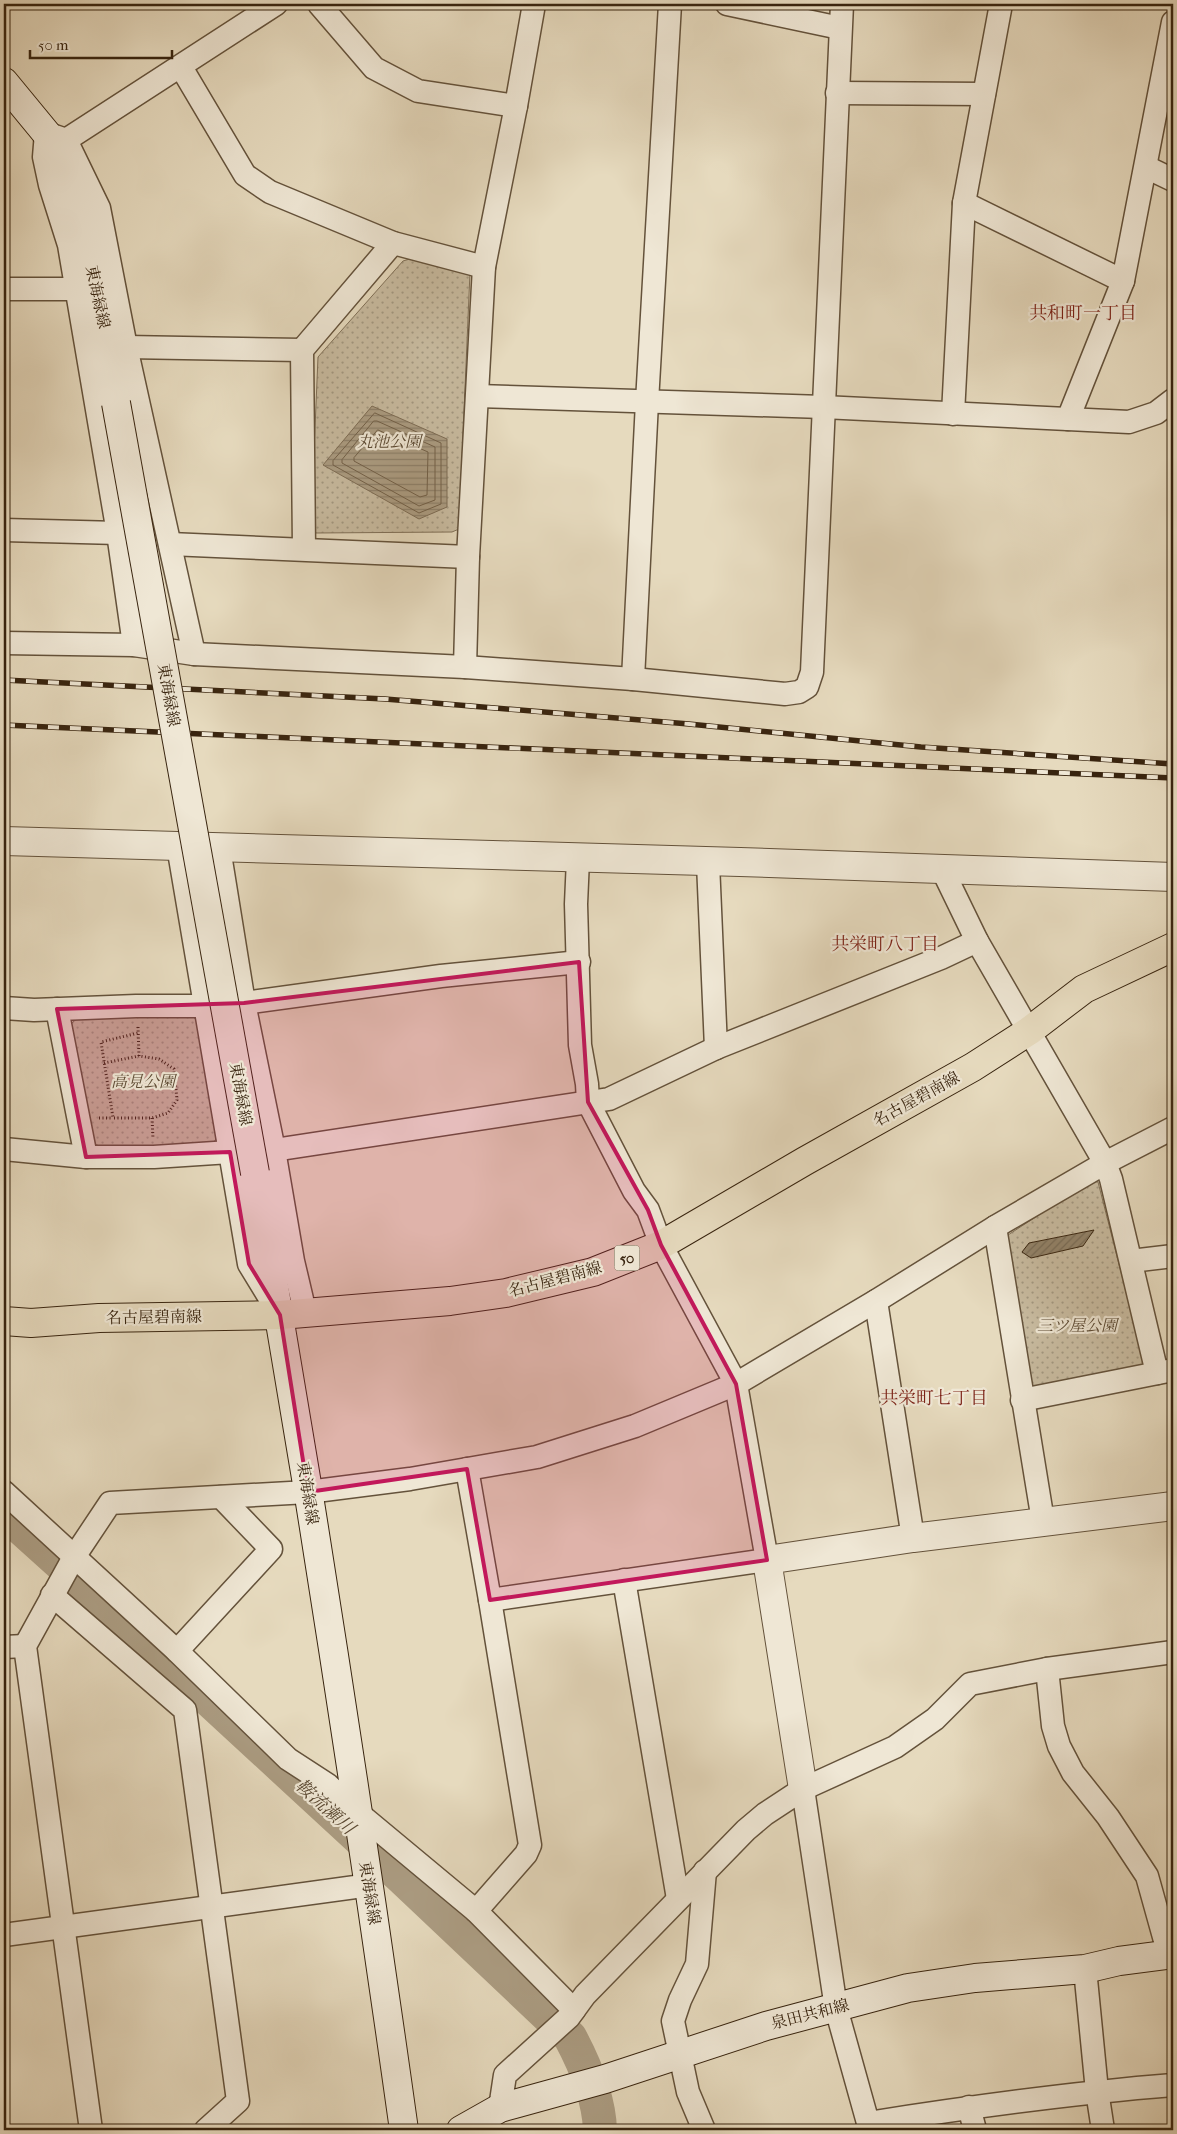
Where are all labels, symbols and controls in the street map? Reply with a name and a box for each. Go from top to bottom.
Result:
scale bar [30,28,172,60]
text: 50 m [38,36,69,54]
street label: 東海緑線 [82,264,114,330]
district label: 共和町一丁目 [1029,303,1137,324]
park label: 丸池公園 [357,432,424,451]
street label: 東海緑線 [154,662,184,728]
district label: 共栄町八丁目 [831,934,939,955]
street label: 東海緑線 [226,1061,256,1127]
street label: 名古屋碧南線 [869,1067,963,1131]
park label: 高見公園 [111,1072,178,1091]
road number: 50 [614,1246,640,1270]
street label: 名古屋碧南線 [506,1257,604,1301]
street label: 名古屋碧南線 [106,1307,202,1327]
park label: 三ツ屋公園 [1037,1316,1120,1335]
district label: 共栄町七丁目 [880,1388,988,1409]
street label: 東海緑線 [294,1460,322,1526]
water label: 鞍流瀬川 [291,1775,360,1840]
street label: 東海緑線 [356,1860,384,1926]
street label: 泉田共和線 [769,1995,851,2033]

